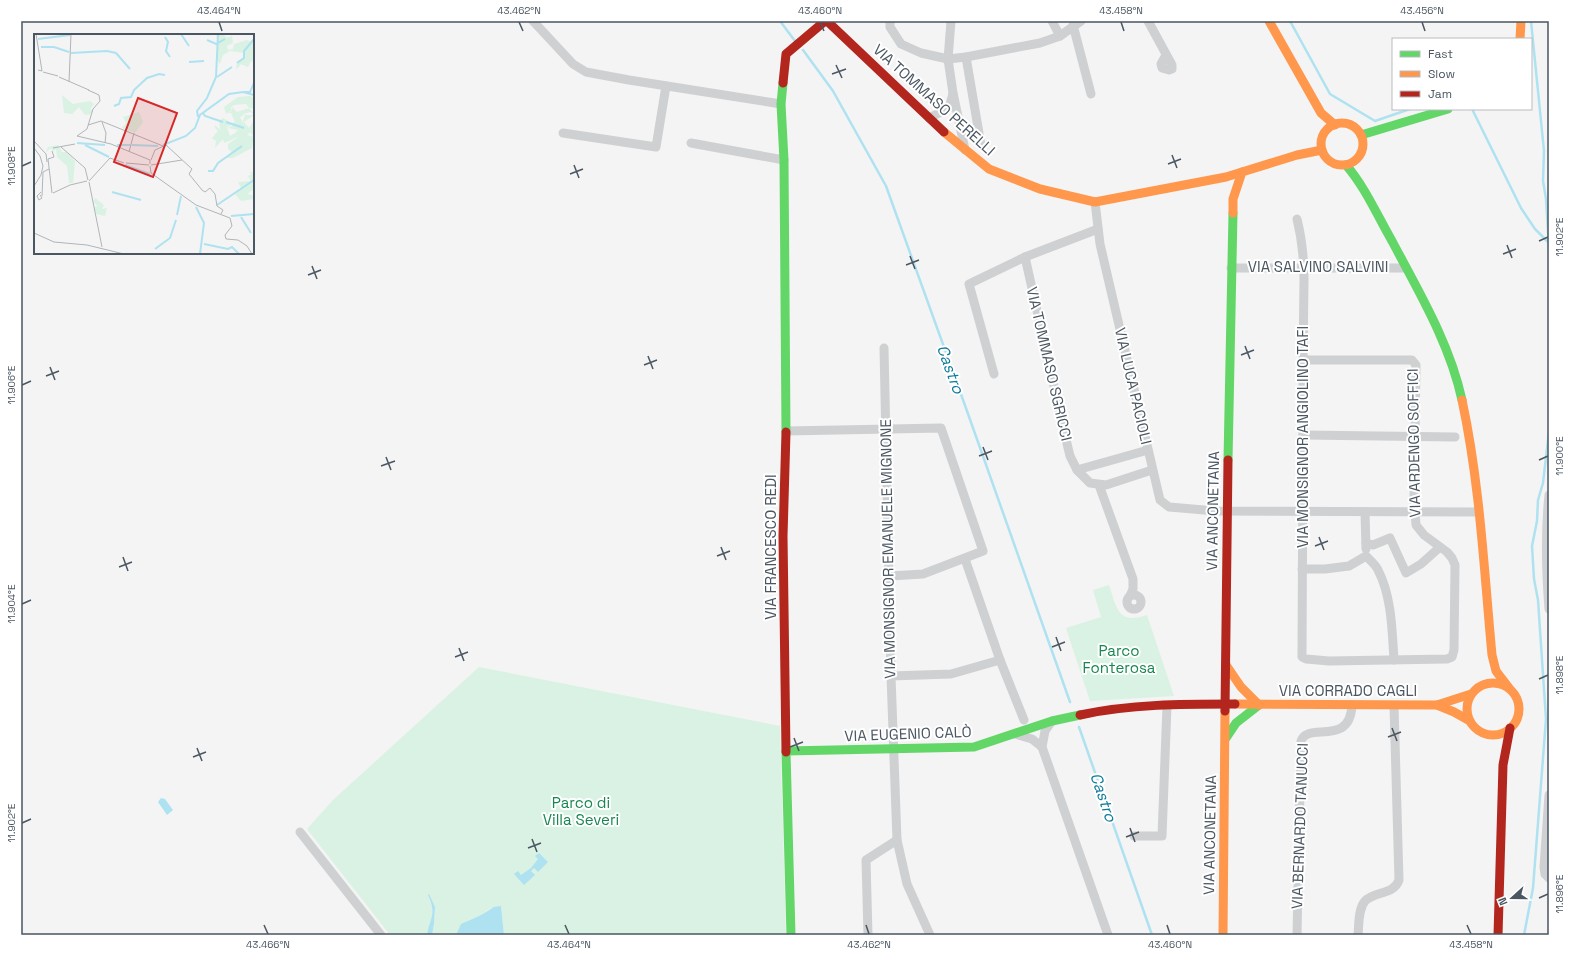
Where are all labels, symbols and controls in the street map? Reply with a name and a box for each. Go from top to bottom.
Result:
text: 43.464°N [197,4,241,17]
text: 43.462°N [497,4,541,17]
text: 43.460°N [798,4,842,17]
text: 43.458°N [1099,4,1143,17]
text: 43.456°N [1400,4,1444,17]
inset map [34,34,254,254]
legend [1392,38,1532,110]
street label: VIA TOMMASO PERELLI [869,40,999,160]
text: Fast [1428,46,1453,62]
text: Slow [1428,66,1455,82]
text: Jam [1428,86,1452,102]
text: 11.908°E [5,146,18,186]
text: 11.902°E [1553,217,1566,256]
street label: VIA SALVINO SALVINI [1248,257,1388,276]
street label: VIA TOMMASO SGRICCI [1022,285,1076,443]
street label: VIA LUCA PACIOLI [1111,326,1156,446]
street label: VIA MONSIGNOR ANGIOLINO TAFI [1293,326,1312,548]
water label: Castro [932,342,969,398]
text: 11.906°E [5,365,18,404]
street label: VIA ARDENGO SOFFICI [1403,368,1424,518]
street label: VIA MONSIGNOR EMANUELE MIGNONE [876,419,899,679]
text: 11.900°E [1553,436,1566,476]
street label: VIA ANCONETANA [1202,450,1223,571]
street label: VIA FRANCESCO REDI [761,474,780,620]
text: 11.904°E [5,584,18,624]
park label: Parco Fonterosa [1083,641,1156,677]
text: 11.898°E [1553,655,1566,694]
street label: VIA CORRADO CAGLI [1279,681,1417,700]
street label: VIA EUGENIO CALÒ [844,722,972,745]
street label: VIA BERNARDO TANUCCI [1287,743,1312,909]
water label: Castro [1085,770,1122,826]
street label: VIA ANCONETANA [1199,774,1220,895]
park label: Parco di Villa Severi [543,793,619,829]
text: 11.902°E [5,803,18,842]
text: 11.896°E [1553,874,1566,913]
north arrow [1492,878,1532,918]
text: N [1495,896,1511,908]
text: 43.466°N [246,938,290,951]
text: 43.464°N [547,938,591,951]
text: 43.462°N [847,938,891,951]
text: 43.460°N [1148,938,1192,951]
text: 43.458°N [1449,938,1493,951]

